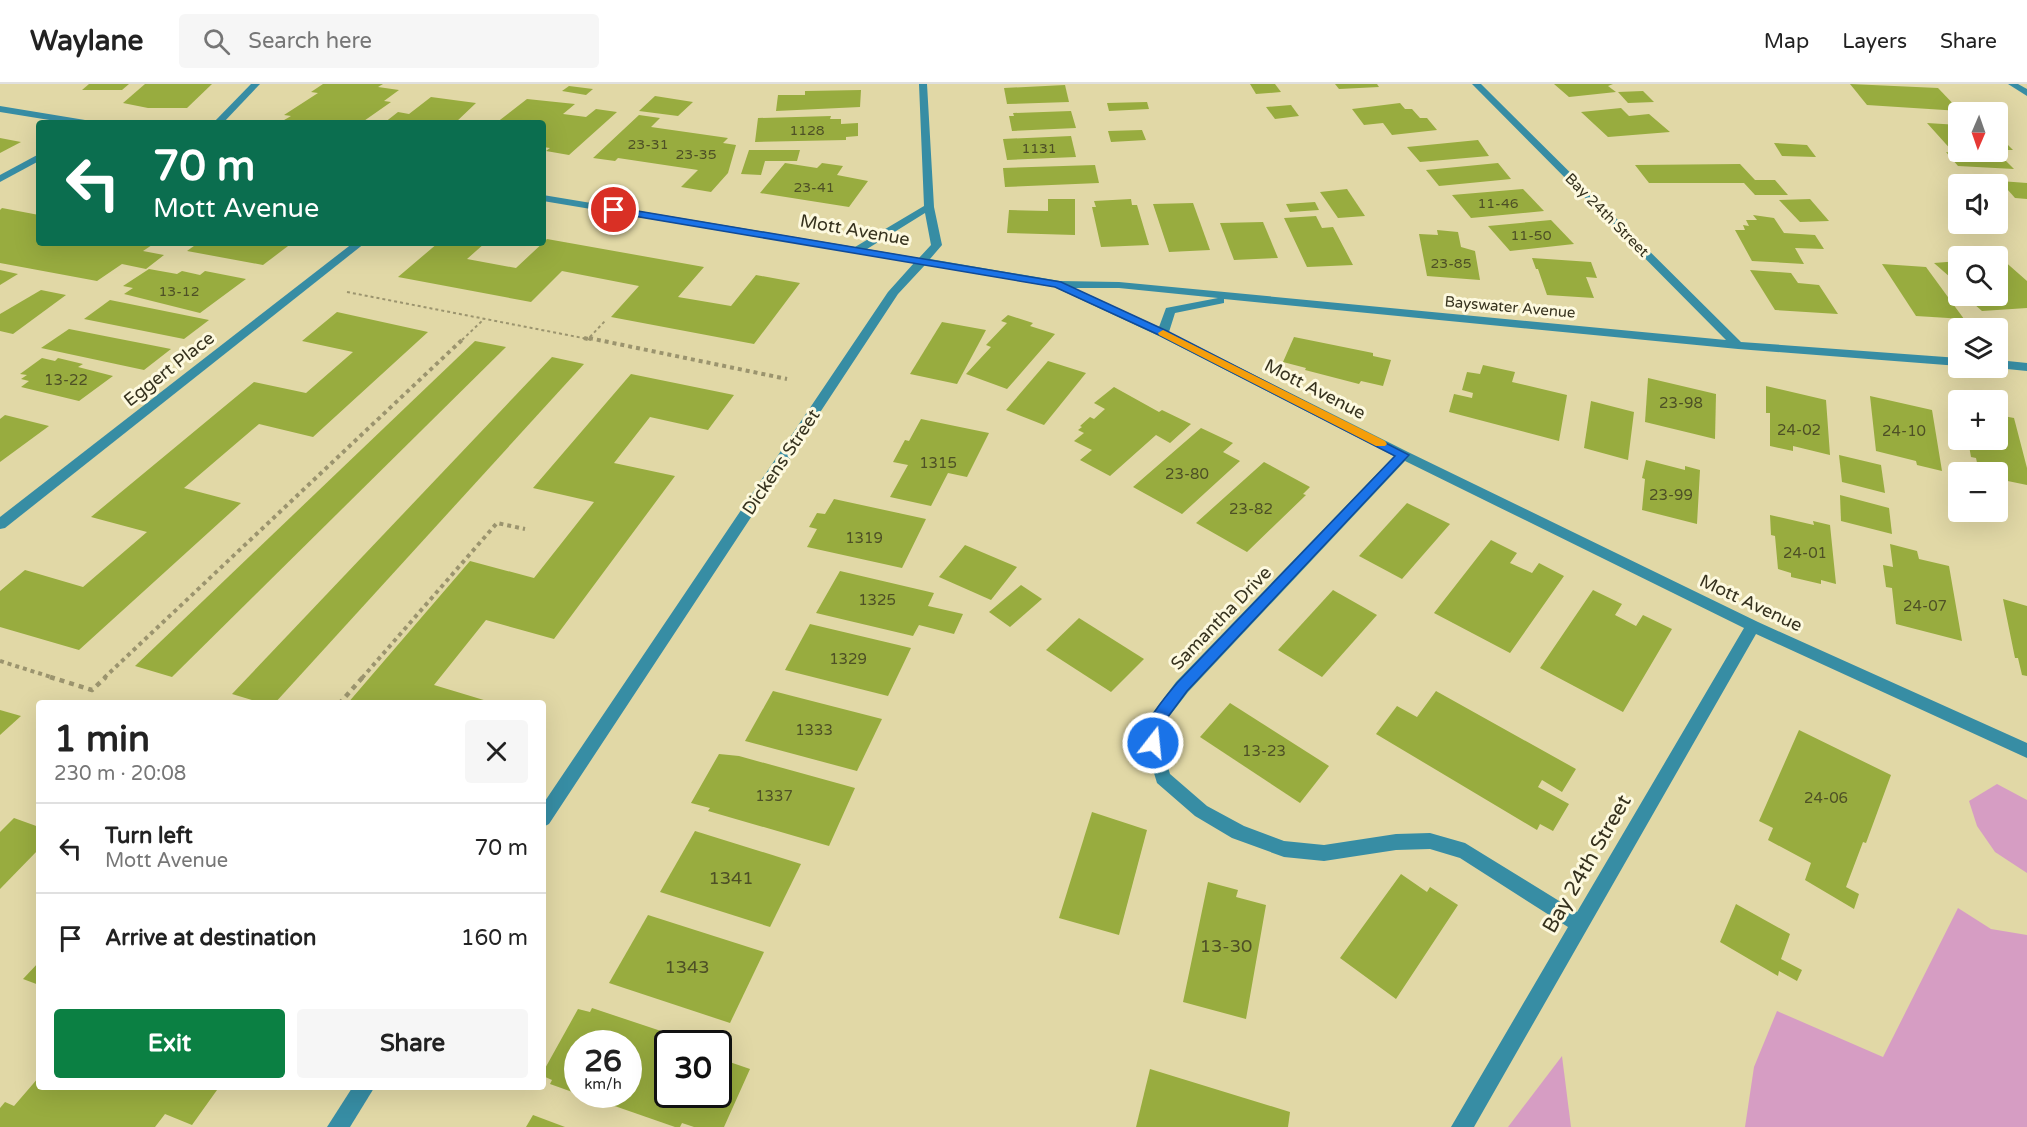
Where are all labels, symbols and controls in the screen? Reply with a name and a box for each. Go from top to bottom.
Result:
search box [179,14,599,68]
text: Waylane [30,24,143,58]
icon: search [200,25,233,58]
text: Search here [248,28,372,54]
text: Map [1764,29,1809,54]
text: Layers [1842,29,1907,54]
text: Share [1940,29,1997,54]
north arrow [1948,102,2008,162]
map controls [1948,102,2008,522]
house number: 1128 [789,122,825,139]
house number: 23-31 [628,136,668,153]
house number: 1131 [1021,140,1057,157]
text: 70 m [153,141,255,192]
icon: left [54,144,132,222]
house number: 23-35 [676,146,716,163]
street label: Bay 24th Street [1561,169,1653,261]
button: sound [1948,174,2008,234]
house number: 23-41 [793,179,835,196]
pin [588,184,639,235]
text: Mott Avenue [153,192,319,225]
icon: arrive [597,193,630,226]
house number: 11-46 [1477,195,1519,212]
street label: Mott Avenue [798,210,912,250]
house number: 11-50 [1511,227,1552,244]
button: search [1948,246,2008,306]
house number: 23-85 [1431,255,1471,272]
house number: 13-12 [159,283,199,300]
street label: Bayswater Avenue [1444,292,1576,322]
button: layers [1948,318,2008,378]
street label: Eggert Place [119,327,219,411]
street label: Mott Avenue [1261,354,1369,424]
house number: 13-22 [44,371,88,389]
button: + [1948,390,2008,450]
house number: 23-98 [1659,394,1703,412]
street label: Dickens Street [737,405,825,519]
house number: 24-02 [1777,421,1821,439]
house number: 24-10 [1882,422,1926,440]
house number: 1315 [919,454,957,472]
button: − [1948,462,2008,522]
house number: 23-80 [1165,465,1209,483]
house number: 23-99 [1649,486,1693,504]
house number: 23-82 [1229,500,1273,518]
house number: 1319 [845,529,883,547]
house number: 24-01 [1783,544,1827,562]
street label: Samantha Drive [1166,562,1276,674]
street label: Mott Avenue [1696,570,1806,636]
house number: 1325 [858,591,896,609]
house number: 24-07 [1903,597,1947,615]
house number: 1329 [829,650,867,668]
position arrow [1121,711,1185,775]
text: 1 min [54,718,150,761]
button: close [465,720,528,783]
house number: 1333 [795,721,833,739]
house number: 13-23 [1242,742,1286,760]
text: 230 m · 20:08 [54,762,186,786]
house number: 1337 [755,787,793,805]
house number: 24-06 [1804,789,1848,807]
street label: Bay 24th Street [1537,790,1637,938]
text: Turn left [105,823,193,849]
icon: left [54,832,87,865]
text: 70 m [474,835,528,861]
text: Mott Avenue [105,849,228,873]
house number: 1341 [708,867,754,889]
icon: arrive [54,922,87,955]
text: Arrive at destination [105,925,316,951]
text: 160 m [461,925,528,951]
house number: 13-30 [1200,935,1252,957]
house number: 1343 [664,956,710,978]
button: Exit [54,1009,285,1078]
button: Share [297,1009,528,1078]
speed limit sign: 30 [654,1030,732,1108]
text: 26 [584,1043,622,1080]
text: km/h [584,1075,622,1093]

